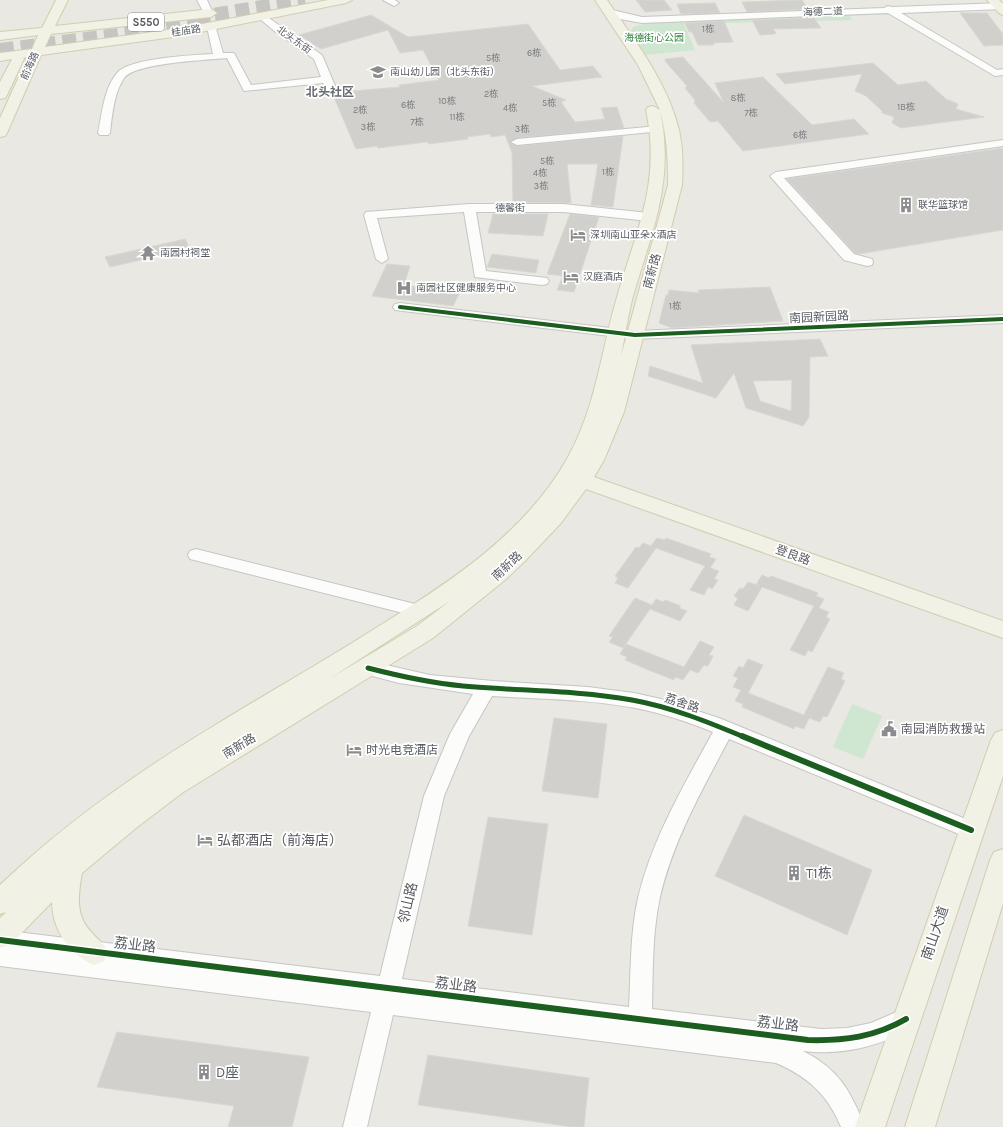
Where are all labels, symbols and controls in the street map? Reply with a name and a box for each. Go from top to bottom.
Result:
street label: 海德二道 [803,5,843,19]
road number: S550 [128,13,164,31]
street label: 桂庙路 [170,23,202,39]
house number: 1栋 [702,23,714,34]
street label: 北头东街 [274,24,314,56]
park label: 海德街心公园 [624,32,684,44]
house number: 6栋 [527,47,541,58]
street label: 前海路 [18,50,42,82]
house number: 5栋 [486,52,500,63]
school or university icon: 南山幼儿园（北头东街） [369,63,387,81]
place label: 南山幼儿园（北头东街） [390,66,500,78]
district label: 北头社区 [306,85,354,99]
house number: 2栋 [484,88,498,99]
house number: 8栋 [731,92,745,103]
house number: 10栋 [438,95,456,106]
house number: 5栋 [542,97,556,108]
house number: 6栋 [401,99,415,110]
house number: 1B栋 [897,101,915,112]
house number: 4栋 [503,102,517,113]
house number: 2栋 [353,104,367,115]
house number: 7栋 [744,107,758,118]
house number: 11栋 [450,111,464,122]
house number: 7栋 [410,116,424,127]
house number: 3栋 [361,121,375,132]
house number: 3栋 [515,123,529,134]
house number: 6栋 [793,129,807,140]
house number: 5栋 [540,155,554,166]
house number: 1栋 [602,166,614,177]
house number: 4栋 [533,167,547,178]
house number: 3栋 [534,180,548,191]
building icon: 联华篮球馆 [897,196,915,214]
place label: 联华篮球馆 [918,199,968,211]
street label: 德馨街 [495,202,525,214]
hotel icon: 深圳南山亚朵X酒店 [569,226,587,244]
place label: 深圳南山亚朵X酒店 [590,229,676,241]
temple icon: 南园村祠堂 [139,244,157,262]
place label: 南园村祠堂 [160,247,210,259]
street label: 南新路 [641,252,663,290]
hotel icon: 汉庭酒店 [562,268,580,286]
place label: 汉庭酒店 [583,271,623,283]
hospital icon: 南园社区健康服务中心 [395,279,413,297]
place label: 南园社区健康服务中心 [416,282,516,294]
house number: 1栋 [669,300,681,311]
street label: 南园新园路 [789,308,849,326]
street label: 登良路 [774,542,812,568]
street label: 南新路 [489,549,525,583]
street label: 荔舍路 [663,691,701,715]
public building icon: 南园消防救援站 [880,720,898,738]
place label: 南园消防救援站 [901,722,985,736]
street label: 南新路 [220,731,258,761]
hotel icon: 时光电竞酒店 [345,741,363,759]
place label: 时光电竞酒店 [366,743,438,757]
hotel icon: 弘都酒店（前海店） [196,831,214,849]
place label: 弘都酒店（前海店） [217,832,343,849]
building icon: T1栋 [785,864,803,882]
place label: T1栋 [806,865,832,882]
street label: 邻山路 [395,881,421,925]
street label: 南山大道 [918,904,952,962]
street label: 荔业路 [113,934,157,956]
street label: 荔业路 [434,974,478,996]
street label: 荔业路 [756,1013,800,1035]
building icon: D座 [195,1063,213,1081]
place label: D座 [216,1064,239,1081]

